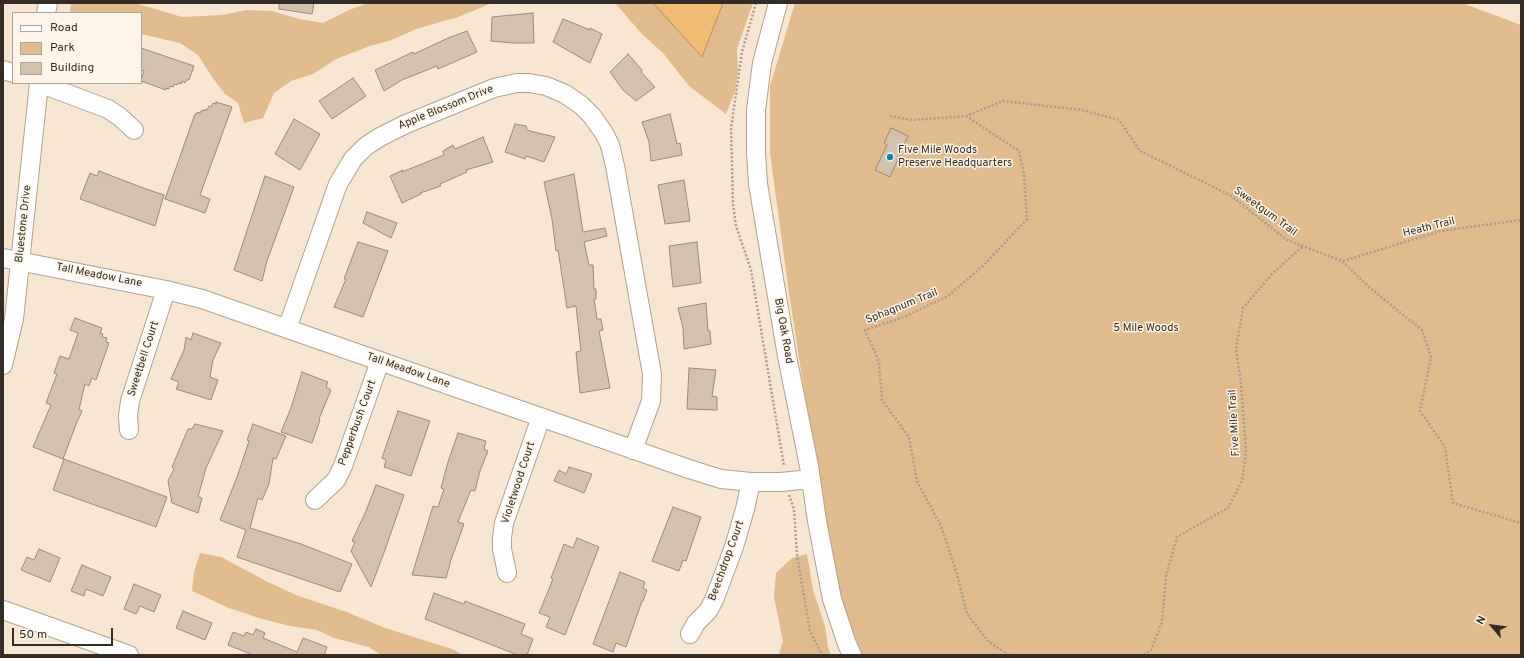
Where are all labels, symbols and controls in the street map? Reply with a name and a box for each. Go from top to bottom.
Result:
legend [12,12,142,84]
text: Road [50,20,78,36]
text: Park [50,40,75,56]
text: Building [50,60,94,76]
street label: Apple Blossom Drive [396,83,496,133]
place label: Five Mile Woods Preserve Headquarters [898,144,1012,170]
marker: Five Mile Woods Preserve Headquarters [885,152,895,162]
street label: Bluestone Drive [13,184,35,264]
street label: Sweetgum Trail [1231,185,1299,239]
street label: Heath Trail [1402,215,1456,241]
street label: Tall Meadow Lane [55,261,143,291]
street label: Sphagnum Trail [864,287,940,327]
street label: Big Oak Road [771,297,795,365]
street label: Sweetbell Court [126,320,162,398]
park label: 5 Mile Woods [1113,322,1179,336]
street label: Tall Meadow Lane [364,351,452,391]
street label: Pepperbush Court [336,378,380,468]
street label: Five Mile Trail [1227,389,1243,457]
street label: Violetwood Court [499,440,539,526]
street label: Beechdrop Court [706,519,748,603]
north arrow [1472,606,1512,646]
text: N [1473,614,1489,627]
scale bar [14,620,115,646]
text: 50 m [19,627,47,643]

